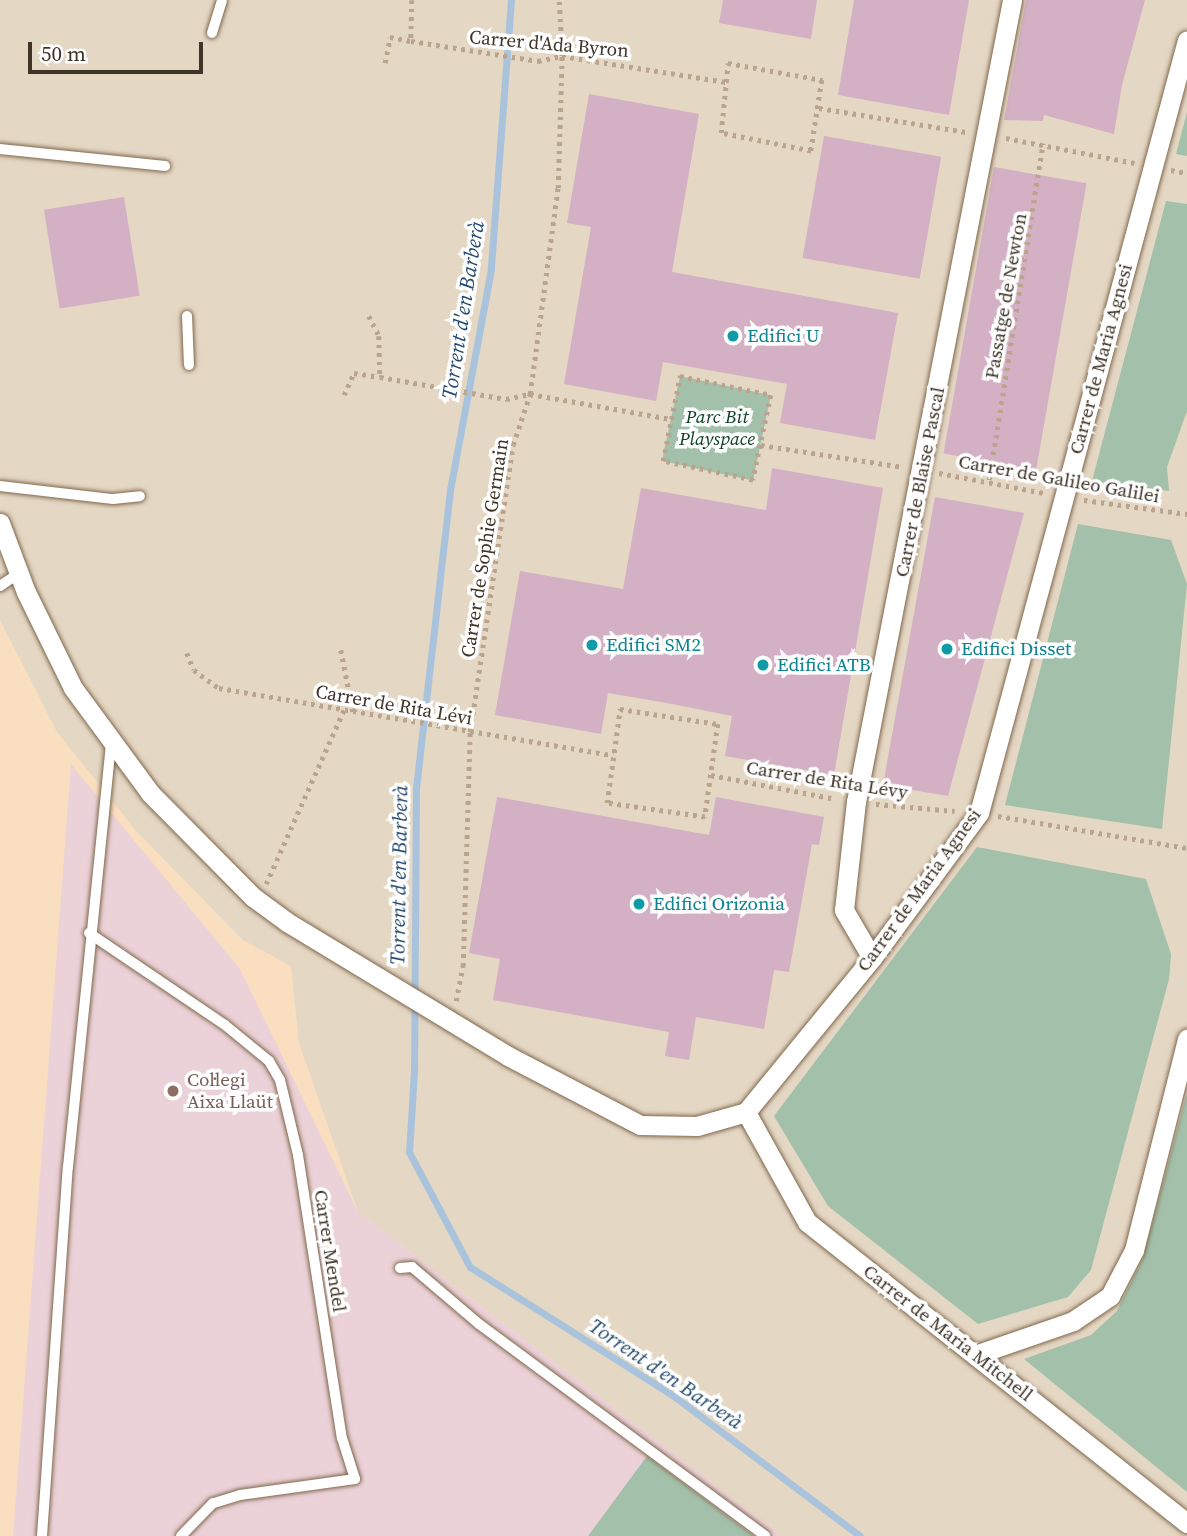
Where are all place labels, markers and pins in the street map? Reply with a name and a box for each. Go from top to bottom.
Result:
place label: Edifici U [747,325,820,347]
marker: Edifici U [725,328,741,344]
place label: Edifici SM2 [606,634,701,656]
marker: Edifici SM2 [584,637,600,653]
place label: Edifici Disset [961,638,1071,660]
marker: Edifici Disset [939,641,955,657]
place label: Edifici ATB [777,654,871,676]
marker: Edifici ATB [755,657,771,673]
place label: Edifici Orizonia [653,893,785,915]
marker: Edifici Orizonia [631,896,647,912]
place label: Col·legi Aixa Llaüt [187,1069,273,1113]
marker: Col·legi Aixa Llaüt [165,1083,181,1099]

